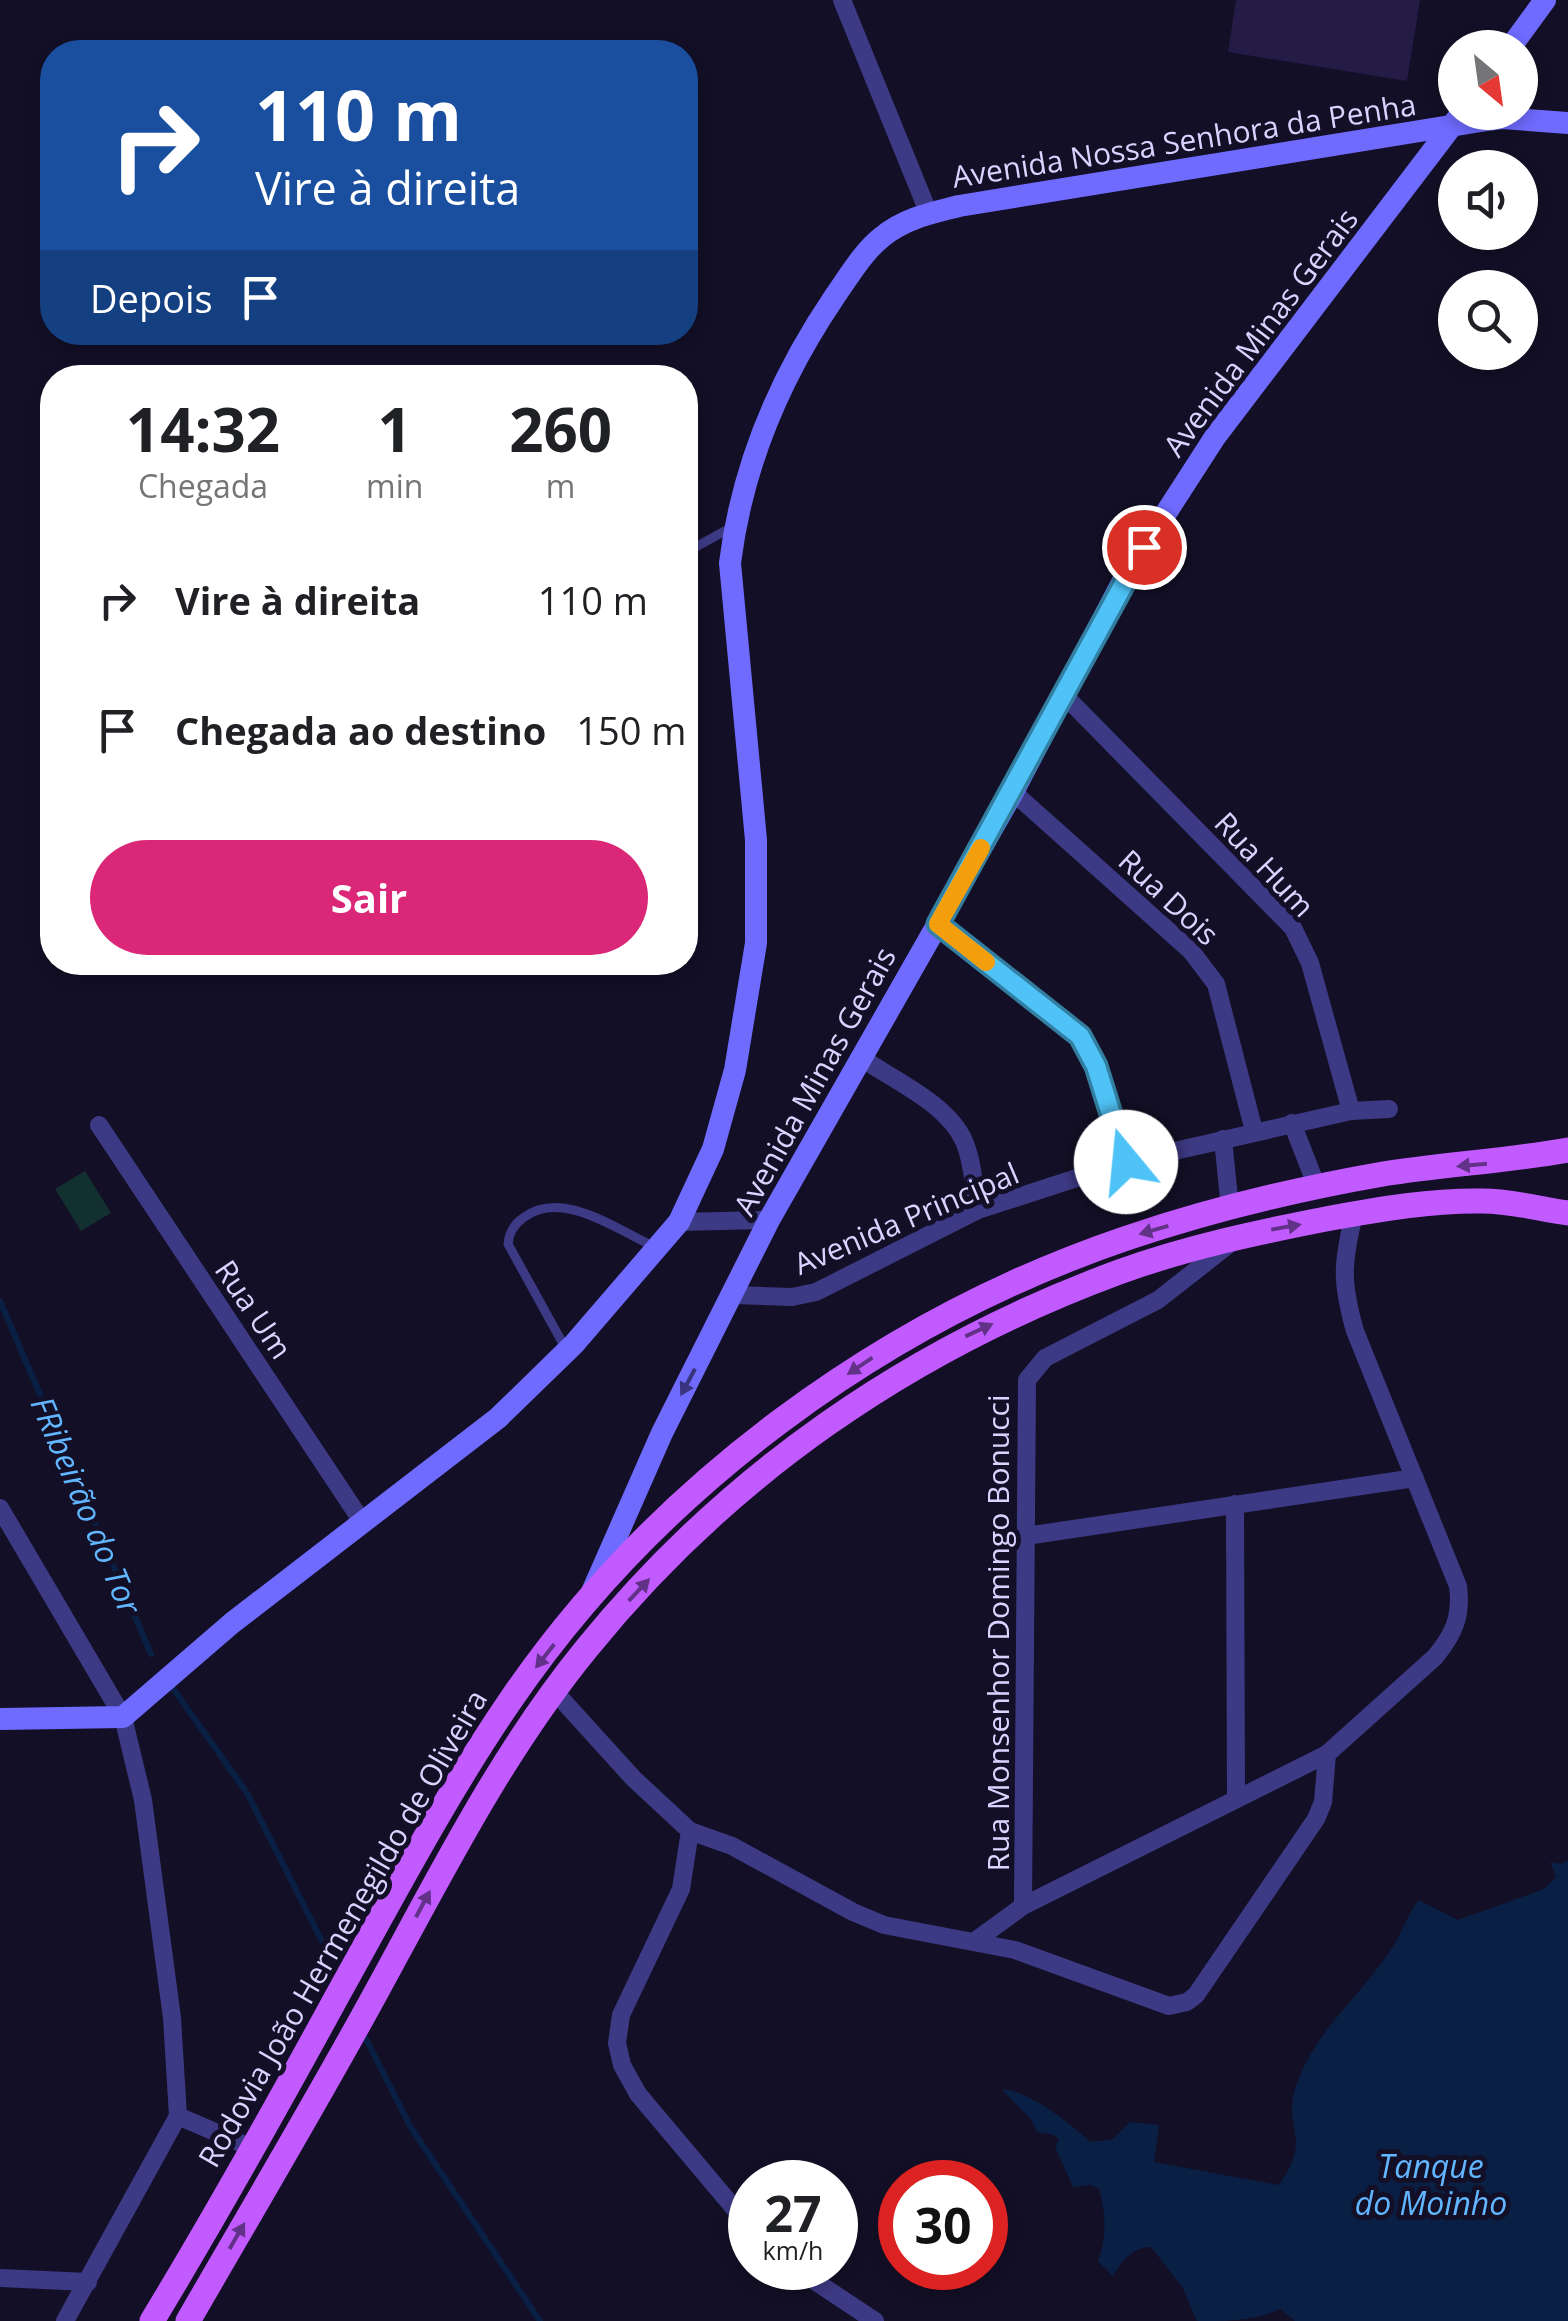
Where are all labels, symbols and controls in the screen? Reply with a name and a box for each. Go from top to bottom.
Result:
north arrow [1438,30,1538,130]
map controls [1438,30,1538,370]
text: 110 m [255,66,462,162]
icon: right [90,80,220,210]
street label: Avenida Nossa Senhora da Penha [949,83,1419,197]
button: sound [1438,150,1538,250]
text: Vire à direita [255,157,520,218]
street label: Avenida Minas Gerais [1153,200,1367,464]
icon: arrive [233,270,288,325]
button: search [1438,270,1538,370]
text: Depois [90,272,213,324]
text: 14:32 [126,388,280,470]
text: 1 [378,388,412,470]
text: 260 [509,388,612,470]
text: Chegada [138,464,268,507]
text: min [366,464,423,507]
text: m [546,464,575,507]
pin [1102,505,1187,590]
icon: arrive [1117,520,1172,575]
icon: right [90,573,145,628]
text: Vire à direita [175,574,420,626]
text: 110 m [538,574,648,626]
icon: arrive [90,703,145,758]
text: Chegada ao destino [175,704,546,756]
text: 150 m [576,704,687,756]
street label: Rua Hum [1206,803,1324,925]
button: Sair [90,840,648,955]
street label: Rua Dois [1110,840,1228,954]
street label: Avenida Minas Gerais [723,940,905,1222]
position arrow [1074,1110,1178,1214]
street label: Avenida Principal [787,1152,1025,1284]
one-way arrow [1455,1158,1487,1174]
one-way arrow [1271,1219,1302,1234]
one-way arrow [1138,1223,1169,1238]
street label: Rua Um [206,1252,302,1366]
one-way arrow [965,1322,994,1339]
one-way arrow [847,1356,874,1375]
one-way arrow [680,1367,697,1396]
water label: FRibeirão do Tor [22,1390,153,1622]
street label: Rua Monsenhor Domingo Bonucci [977,1394,1018,1872]
one-way arrow [627,1578,650,1602]
one-way arrow [536,1643,556,1669]
street label: Rodovia João Hermenegildo de Oliveira [188,1682,496,2174]
one-way arrow [414,1890,431,1918]
water label: Tanque do Moinho [1355,2144,1507,2224]
speed limit sign: 30 [878,2160,1008,2290]
text: 27 [764,2179,822,2247]
one-way arrow [228,2222,245,2251]
text: km/h [763,2233,823,2267]

